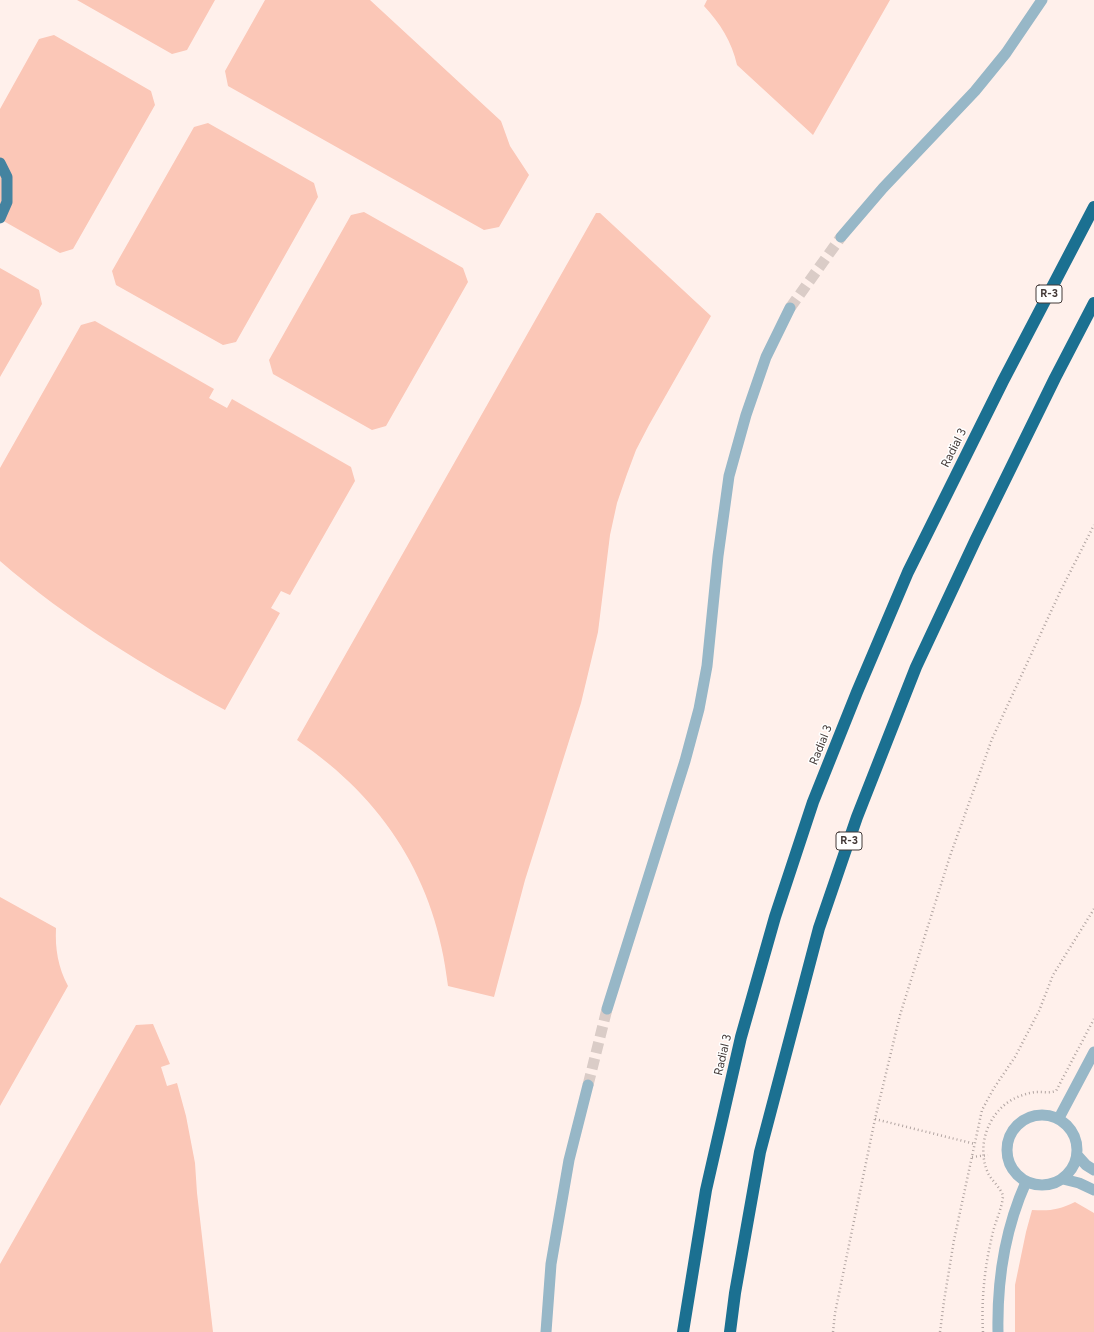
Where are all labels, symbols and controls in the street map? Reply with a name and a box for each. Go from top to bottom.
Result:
road number: R-3 [1036,285,1062,303]
street label: Radial 3 [938,426,970,470]
street label: Radial 3 [807,723,835,767]
road number: R-3 [836,832,862,850]
street label: Radial 3 [711,1033,735,1077]

